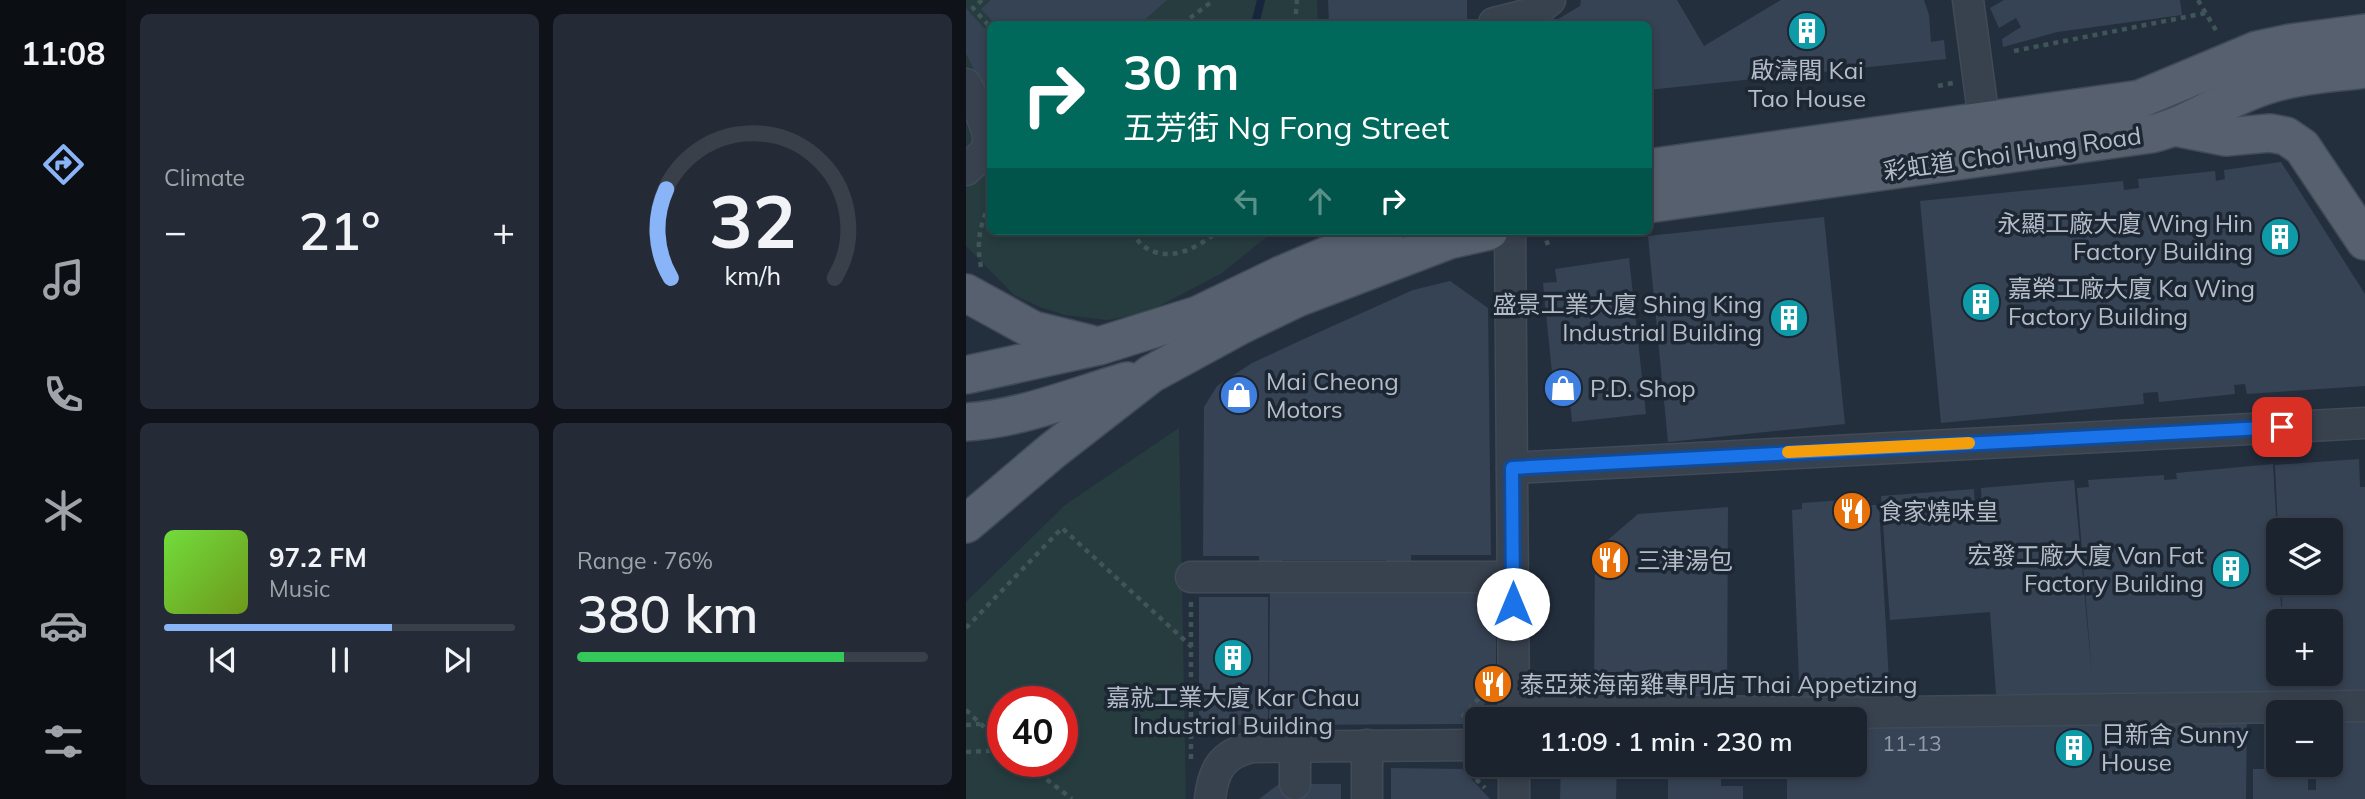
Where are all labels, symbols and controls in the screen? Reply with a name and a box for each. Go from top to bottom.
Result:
building icon: 啟濤閣 Kai Tao House [1786,10,1828,52]
text: 11:08 [21,33,105,73]
text: 30 m [1123,41,1239,102]
icon: right [1008,49,1099,140]
place label: 啟濤閣 Kai Tao House [1748,55,1866,113]
text: 五芳街 Ng Fong Street [1123,107,1449,147]
street label: 彩虹道 Choi Hung Road [1881,120,2143,186]
icon: directions [39,140,88,189]
text: Climate [164,163,245,192]
text: 32 [709,175,796,266]
icon: left [1228,182,1266,220]
icon: ahead [1301,182,1339,220]
icon: right [1374,182,1412,220]
text: 21° [299,198,380,263]
text: − [164,207,187,255]
text: + [492,207,515,255]
place label: 永顯工廠大廈 Wing Hin Factory Building [1997,208,2253,266]
building icon: 永顯工廠大廈 Wing Hin Factory Building [2259,216,2301,258]
icon: music [39,255,88,304]
text: km/h [724,259,781,290]
place label: 嘉榮工廠大廈 Ka Wing Factory Building [2008,273,2255,331]
building icon: 嘉榮工廠大廈 Ka Wing Factory Building [1960,281,2002,323]
place label: 盛景工業大廈 Shing King Industrial Building [1493,289,1762,347]
building icon: 盛景工業大廈 Shing King Industrial Building [1768,297,1810,339]
place label: Mai Cheong Motors [1266,366,1399,424]
shop icon: P.D. Shop [1542,367,1584,409]
icon: phone [39,370,88,419]
place label: P.D. Shop [1590,373,1696,403]
shop icon: Mai Cheong Motors [1218,374,1260,416]
pin [2252,397,2312,457]
icon: arrive [2263,408,2301,446]
icon: climate [39,486,88,535]
restaurant icon: 食家燒味皇 [1831,490,1873,532]
place label: 食家燒味皇 [1879,496,1999,526]
map controls [2266,518,2343,777]
button: layers [2266,518,2343,595]
restaurant icon: 三津湯包 [1589,539,1631,581]
place label: 宏發工廠大廈 Van Fat Factory Building [1968,540,2204,598]
text: 97.2 FM [269,541,367,574]
place label: 三津湯包 [1637,545,1733,575]
text: Range · 76% [577,546,713,575]
building icon: 宏發工廠大廈 Van Fat Factory Building [2210,548,2252,590]
position arrow [1476,567,1550,641]
text: Music [269,574,330,603]
text: 380 km [577,581,758,646]
icon: car [39,601,88,650]
button: + [2266,609,2343,686]
building icon: 嘉就工業大廈 Kar Chau Industrial Building [1212,637,1254,679]
icon: previous [204,641,242,679]
icon: pause [321,641,359,679]
icon: next [438,641,476,679]
restaurant icon: 泰亞萊海南雞專門店 Thai Appetizing [1472,663,1514,705]
place label: 泰亞萊海南雞專門店 Thai Appetizing [1520,669,1918,699]
place label: 嘉就工業大廈 Kar Chau Industrial Building [1106,682,1360,740]
speed limit sign: 40 [987,686,1078,777]
button: − [2266,700,2343,777]
icon: filters [39,717,88,766]
place label: 日新舍 Sunny House [2101,719,2249,777]
text: 11:09 · 1 min · 230 m [1539,725,1793,758]
building icon: 日新舍 Sunny House [2053,727,2095,769]
house number: 11-13 [1882,730,1942,756]

